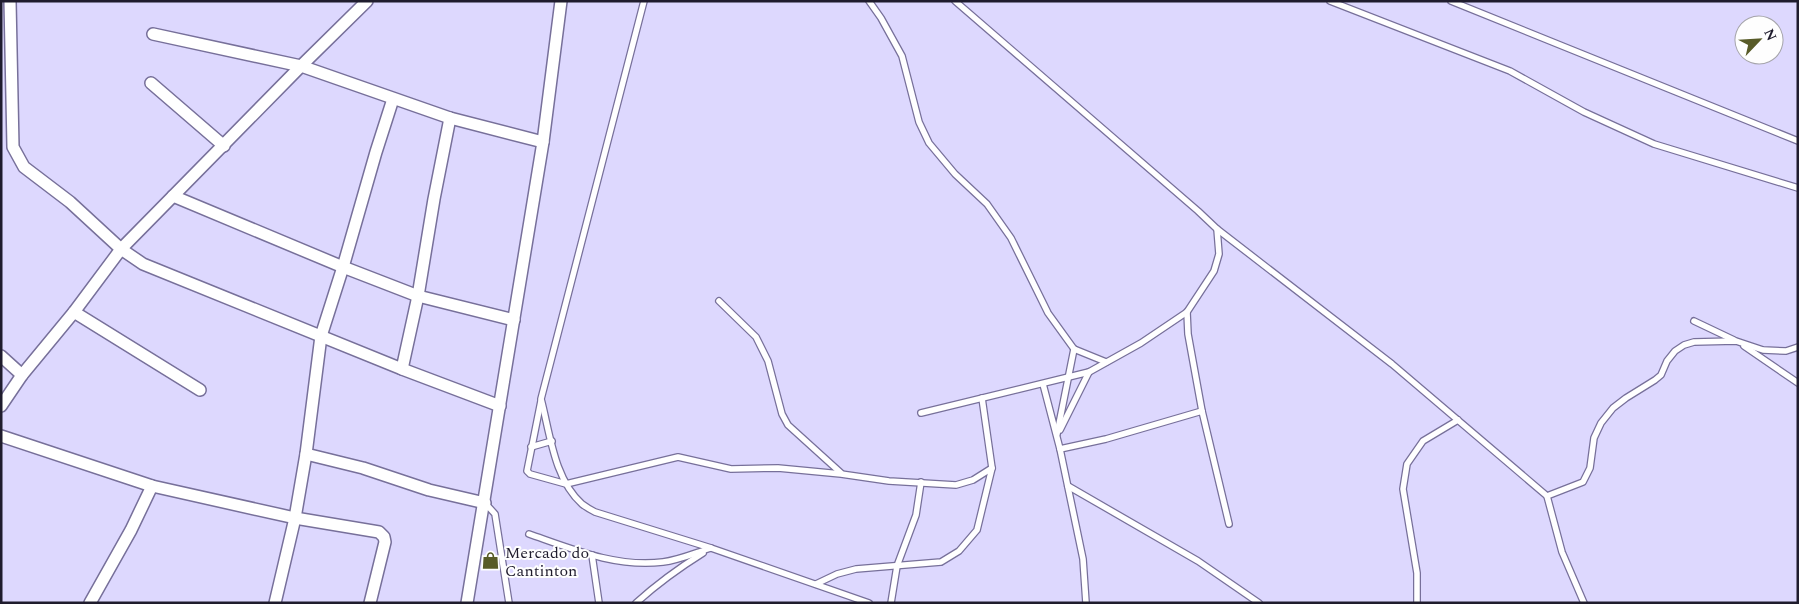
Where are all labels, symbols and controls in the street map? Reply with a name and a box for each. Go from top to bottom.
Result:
north arrow [1734,15,1784,65]
text: N [1758,25,1782,44]
place label: Mercado do Cantinton [505,541,589,583]
shop icon: Mercado do Cantinton [481,551,501,571]

